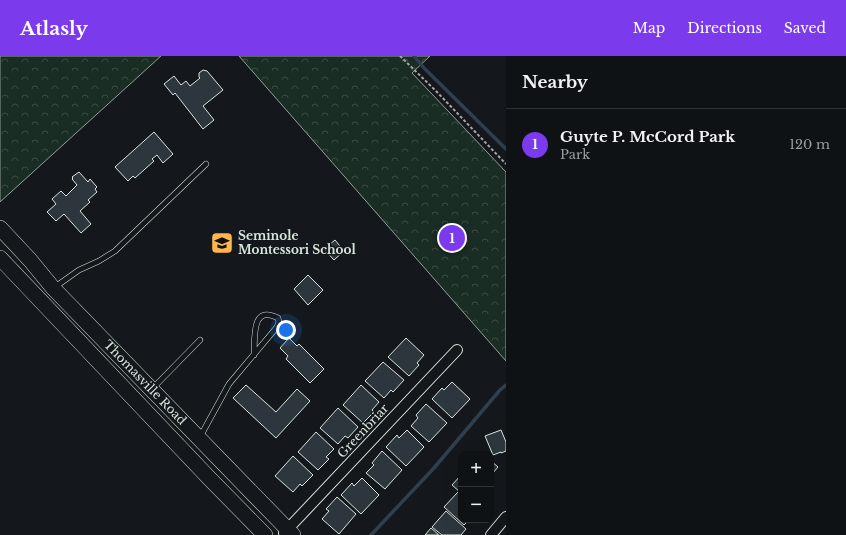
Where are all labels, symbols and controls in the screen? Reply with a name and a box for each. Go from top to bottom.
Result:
text: Atlasly [20,17,88,40]
text: Map [633,19,665,37]
text: Directions [687,19,762,37]
text: Saved [784,19,826,37]
text: Nearby [522,72,588,93]
text: Guyte P. McCord Park [560,127,735,146]
text: 1 [532,136,538,153]
text: 120 m [789,136,830,153]
text: Park [560,146,590,163]
pin: 1 [439,223,465,253]
place label: Seminole Montessori School [238,228,356,257]
school or university icon: Seminole Montessori School [209,230,235,256]
your location [276,320,296,340]
street label: Thomasville Road [101,337,190,428]
street label: Greenbriar [334,400,392,461]
map controls [458,451,494,523]
button: + [458,451,494,487]
button: − [458,487,494,523]

